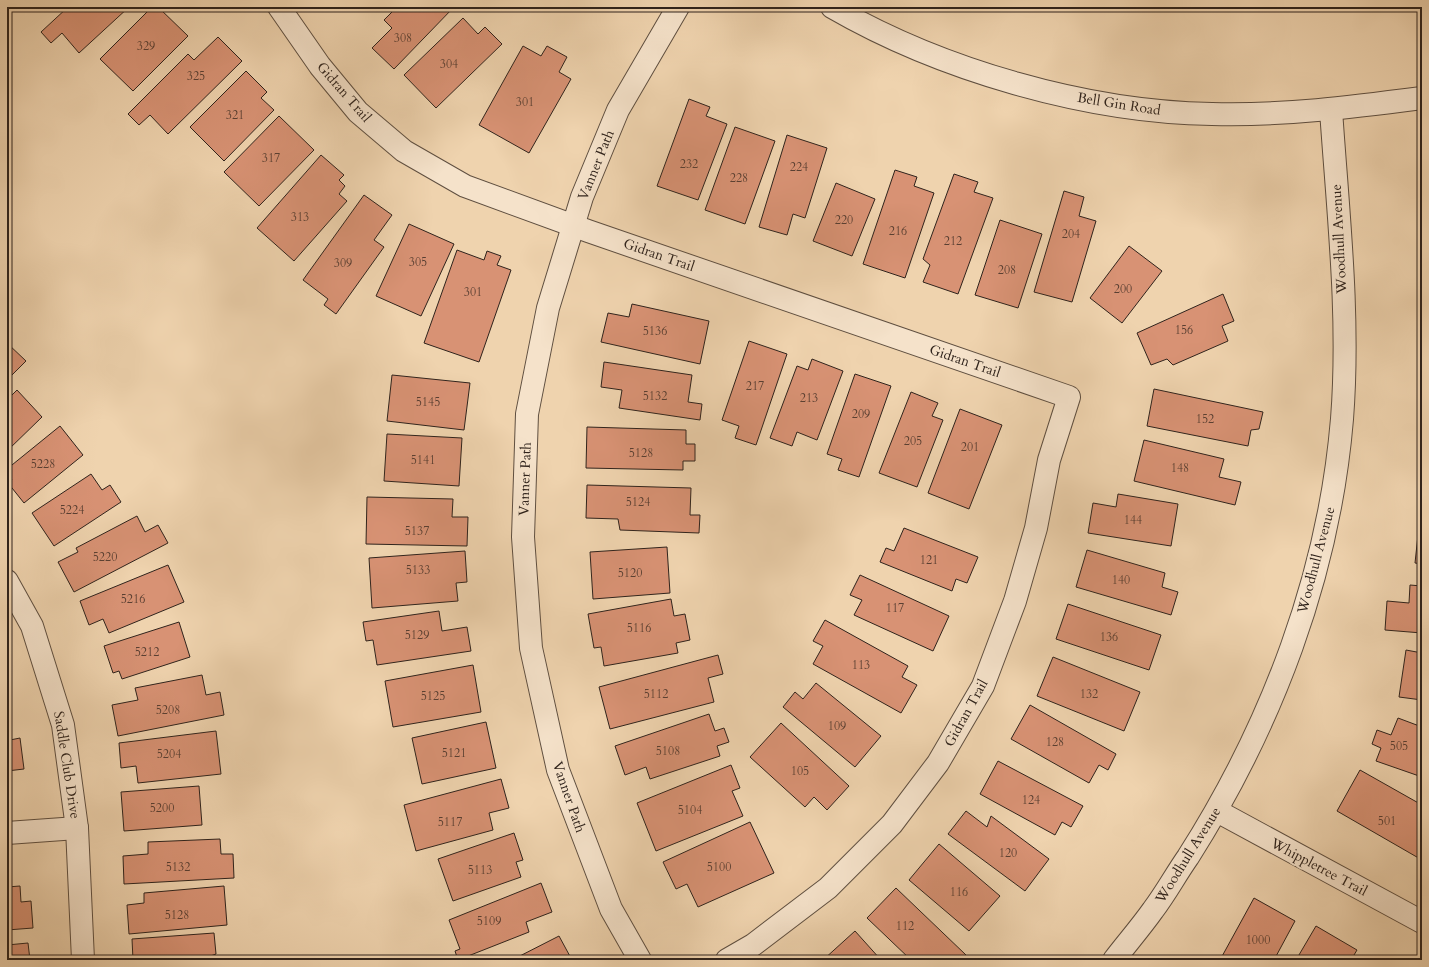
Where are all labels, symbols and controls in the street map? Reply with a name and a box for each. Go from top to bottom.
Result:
house number: 308 [394,30,412,46]
house number: 329 [137,38,155,54]
house number: 304 [440,56,458,72]
street label: Gidran Trail [312,58,376,127]
house number: 325 [187,68,205,84]
street label: Bell Gin Road [1076,88,1163,120]
house number: 301 [516,94,534,110]
house number: 321 [226,107,244,123]
street label: Vanner Path [573,127,619,203]
house number: 317 [262,150,280,166]
house number: 232 [680,156,698,172]
house number: 224 [790,159,808,175]
house number: 228 [730,170,748,186]
street label: Woodhull Avenue [1327,184,1351,295]
house number: 313 [291,209,309,225]
house number: 220 [835,212,853,228]
house number: 216 [889,223,907,239]
house number: 204 [1062,226,1080,242]
house number: 212 [944,233,962,249]
street label: Gidran Trail [621,234,698,276]
house number: 305 [409,254,427,270]
house number: 309 [334,255,352,271]
house number: 208 [998,262,1016,278]
house number: 200 [1114,281,1132,297]
house number: 301 [464,284,482,300]
house number: 156 [1175,322,1193,338]
house number: 5136 [643,323,667,339]
street label: Gidran Trail [927,340,1004,382]
house number: 217 [746,378,764,394]
house number: 5132 [643,388,667,404]
house number: 213 [800,390,818,406]
house number: 5145 [416,394,440,410]
house number: 209 [852,406,870,422]
house number: 152 [1196,411,1214,427]
house number: 205 [904,433,922,449]
house number: 201 [961,439,979,455]
street label: Vanner Path [514,441,536,516]
house number: 5128 [629,445,653,461]
house number: 5141 [411,452,435,468]
house number: 5228 [31,456,55,472]
house number: 148 [1171,460,1189,476]
house number: 5124 [626,494,650,510]
house number: 5224 [60,502,84,518]
street label: Woodhull Avenue [1292,505,1339,616]
house number: 144 [1124,512,1142,528]
house number: 5137 [405,523,429,539]
house number: 5220 [93,549,117,565]
house number: 121 [920,552,938,568]
house number: 5133 [406,562,430,578]
house number: 5120 [618,565,642,581]
house number: 140 [1112,572,1130,588]
house number: 5216 [121,591,145,607]
house number: 117 [886,600,904,616]
house number: 5116 [627,620,651,636]
house number: 5129 [405,627,429,643]
house number: 136 [1100,629,1118,645]
house number: 5212 [135,644,159,660]
house number: 113 [852,657,870,673]
street label: Gidran Trail [940,676,993,750]
house number: 5112 [644,686,668,702]
house number: 132 [1080,686,1098,702]
house number: 5125 [421,688,445,704]
house number: 5208 [156,702,180,718]
street label: Saddle Club Drive [49,710,85,820]
house number: 109 [828,718,846,734]
house number: 128 [1046,734,1064,750]
house number: 505 [1390,738,1408,754]
house number: 5108 [656,743,680,759]
house number: 5121 [442,745,466,761]
house number: 5204 [157,746,181,762]
street label: Vanner Path [548,759,590,835]
house number: 105 [791,763,809,779]
house number: 124 [1022,792,1040,808]
house number: 5200 [150,800,174,816]
house number: 5104 [678,802,702,818]
street label: Woodhull Avenue [1150,803,1225,907]
house number: 501 [1378,813,1396,829]
house number: 5117 [438,814,462,830]
street label: Whippletree Trail [1266,833,1371,901]
house number: 120 [999,845,1017,861]
house number: 5132 [166,859,190,875]
house number: 5100 [707,859,731,875]
house number: 5113 [468,862,492,878]
house number: 116 [950,884,968,900]
house number: 5128 [165,907,189,923]
house number: 5109 [477,913,501,929]
house number: 112 [896,918,914,934]
house number: 1000 [1246,932,1270,948]

